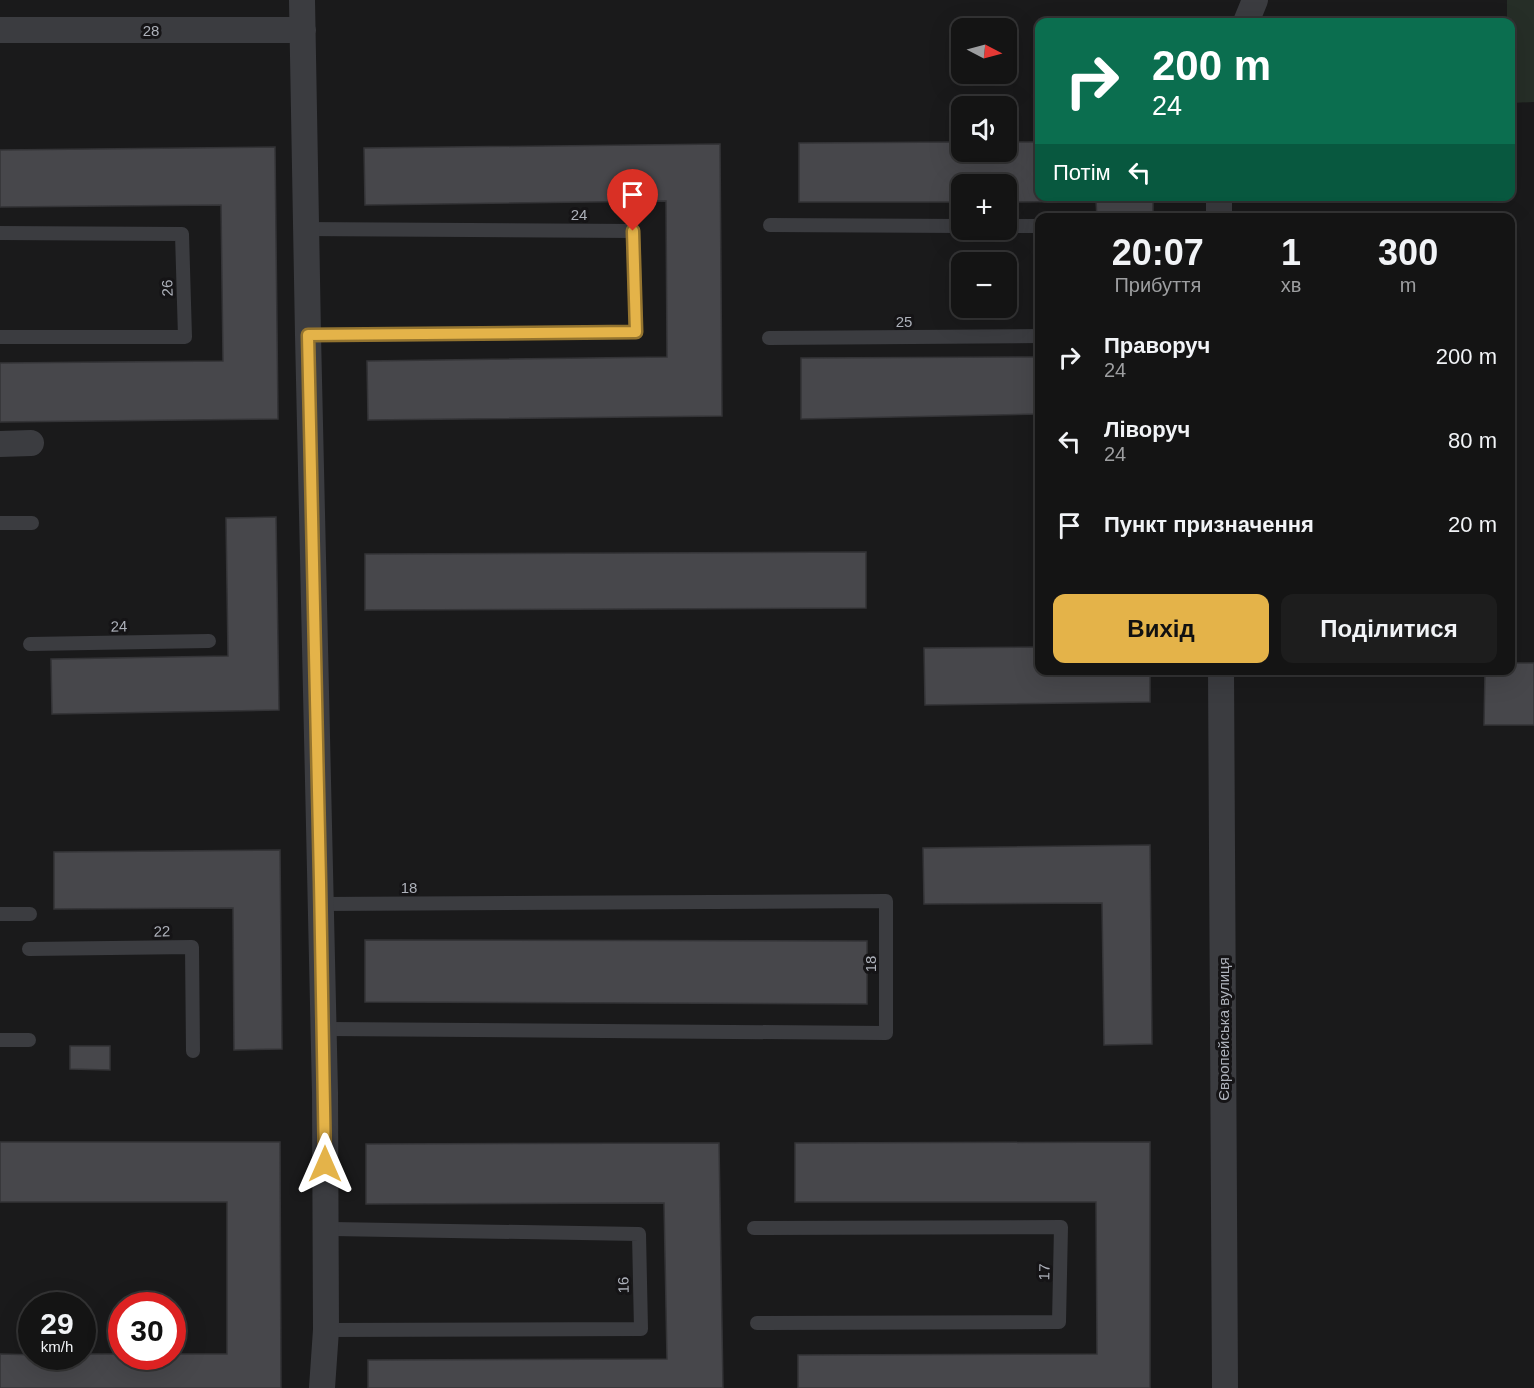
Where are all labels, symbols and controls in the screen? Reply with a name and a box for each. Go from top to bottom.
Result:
north arrow [951,18,1017,84]
map controls [951,18,1017,318]
street label: 28 [143,22,159,39]
icon: right [1053,42,1131,120]
text: 200 m [1152,42,1271,89]
text: 24 [1152,91,1182,121]
button: sound [951,96,1017,162]
icon: left [1123,156,1156,189]
text: Потім [1053,160,1111,185]
pin [607,169,658,231]
button: + [951,174,1017,240]
icon: arrive [616,178,649,211]
street label: 24 [571,206,587,223]
text: 20:07 [1112,232,1204,273]
text: 1 [1281,232,1301,273]
text: 300 [1378,232,1438,273]
button: − [951,252,1017,318]
text: Прибуття [1114,274,1201,296]
text: хв [1281,274,1301,296]
text: m [1400,274,1416,296]
street label: 26 [158,279,176,297]
street label: 25 [896,313,912,330]
text: Праворуч [1104,333,1210,358]
icon: right [1053,341,1086,374]
text: 200 m [1436,344,1497,369]
text: 24 [1104,359,1126,381]
text: Ліворуч [1104,417,1190,442]
icon: left [1053,425,1086,458]
text: 80 m [1448,428,1497,453]
text: 24 [1104,443,1126,465]
icon: arrive [1053,509,1086,542]
text: Пункт призначення [1104,512,1314,537]
text: 20 m [1448,512,1497,537]
button: Вихід [1053,594,1269,663]
button: Поділитися [1281,594,1497,663]
street label: 24 [111,617,127,635]
street label: 18 [401,879,417,896]
street label: 22 [154,922,170,940]
street label: 18 [862,956,879,972]
street label: Європейська вулиця [1215,957,1232,1101]
position arrow [293,1132,357,1196]
street label: 17 [1035,1264,1053,1280]
street label: 16 [614,1277,632,1293]
speed limit sign: 30 [108,1292,186,1370]
text: 29 [40,1307,74,1340]
text: km/h [41,1338,73,1355]

